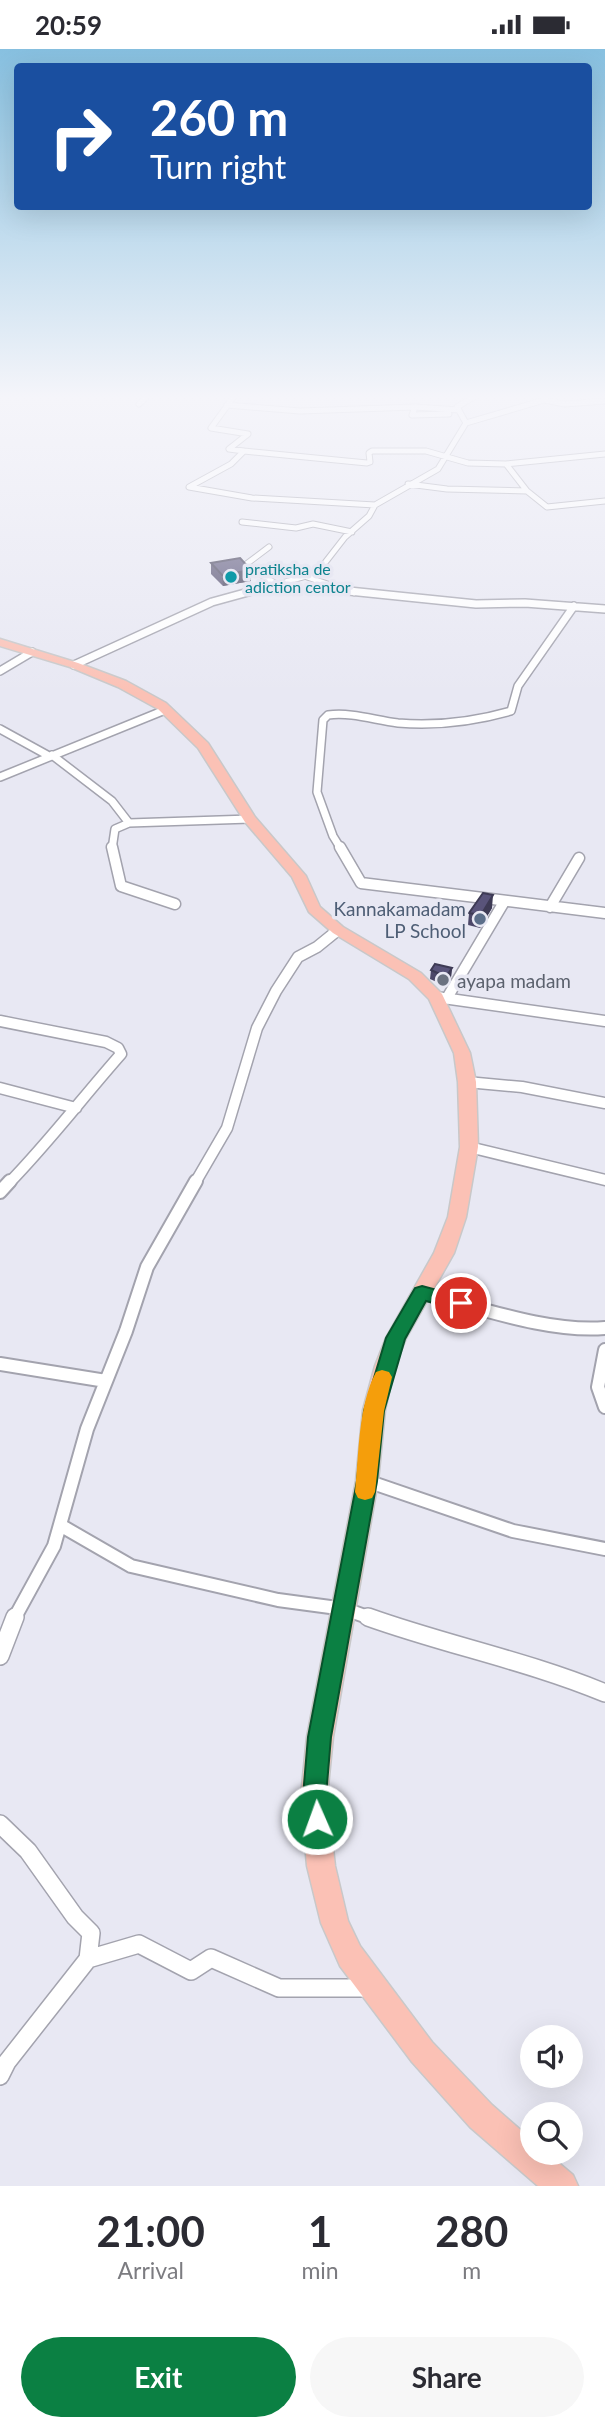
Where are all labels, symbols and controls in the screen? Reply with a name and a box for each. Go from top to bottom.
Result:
text: 20:59 [35,9,102,41]
text: 260 m [150,88,288,146]
icon: right [35,91,126,182]
text: Turn right [150,147,286,186]
place label: pratiksha de adiction centor [245,559,351,596]
marker: pratiksha de adiction centor [223,569,239,585]
place label: Kannakamadam LP School [334,897,466,942]
marker: Kannakamadam LP School [472,911,488,927]
place label: ayapa madam [457,969,571,992]
marker: ayapa madam [435,972,451,988]
pin [431,1273,491,1333]
icon: arrive [442,1284,480,1322]
position arrow [280,1782,354,1856]
map controls [520,2025,583,2165]
button: sound [520,2025,583,2088]
button: search [520,2102,583,2165]
text: 21:00 [97,2206,205,2256]
text: 1 [308,2206,332,2256]
text: 280 [435,2206,508,2256]
text: Arrival [118,2256,184,2284]
text: min [301,2256,339,2284]
text: m [462,2256,481,2284]
button: Exit [21,2337,296,2417]
button: Share [310,2337,584,2417]

